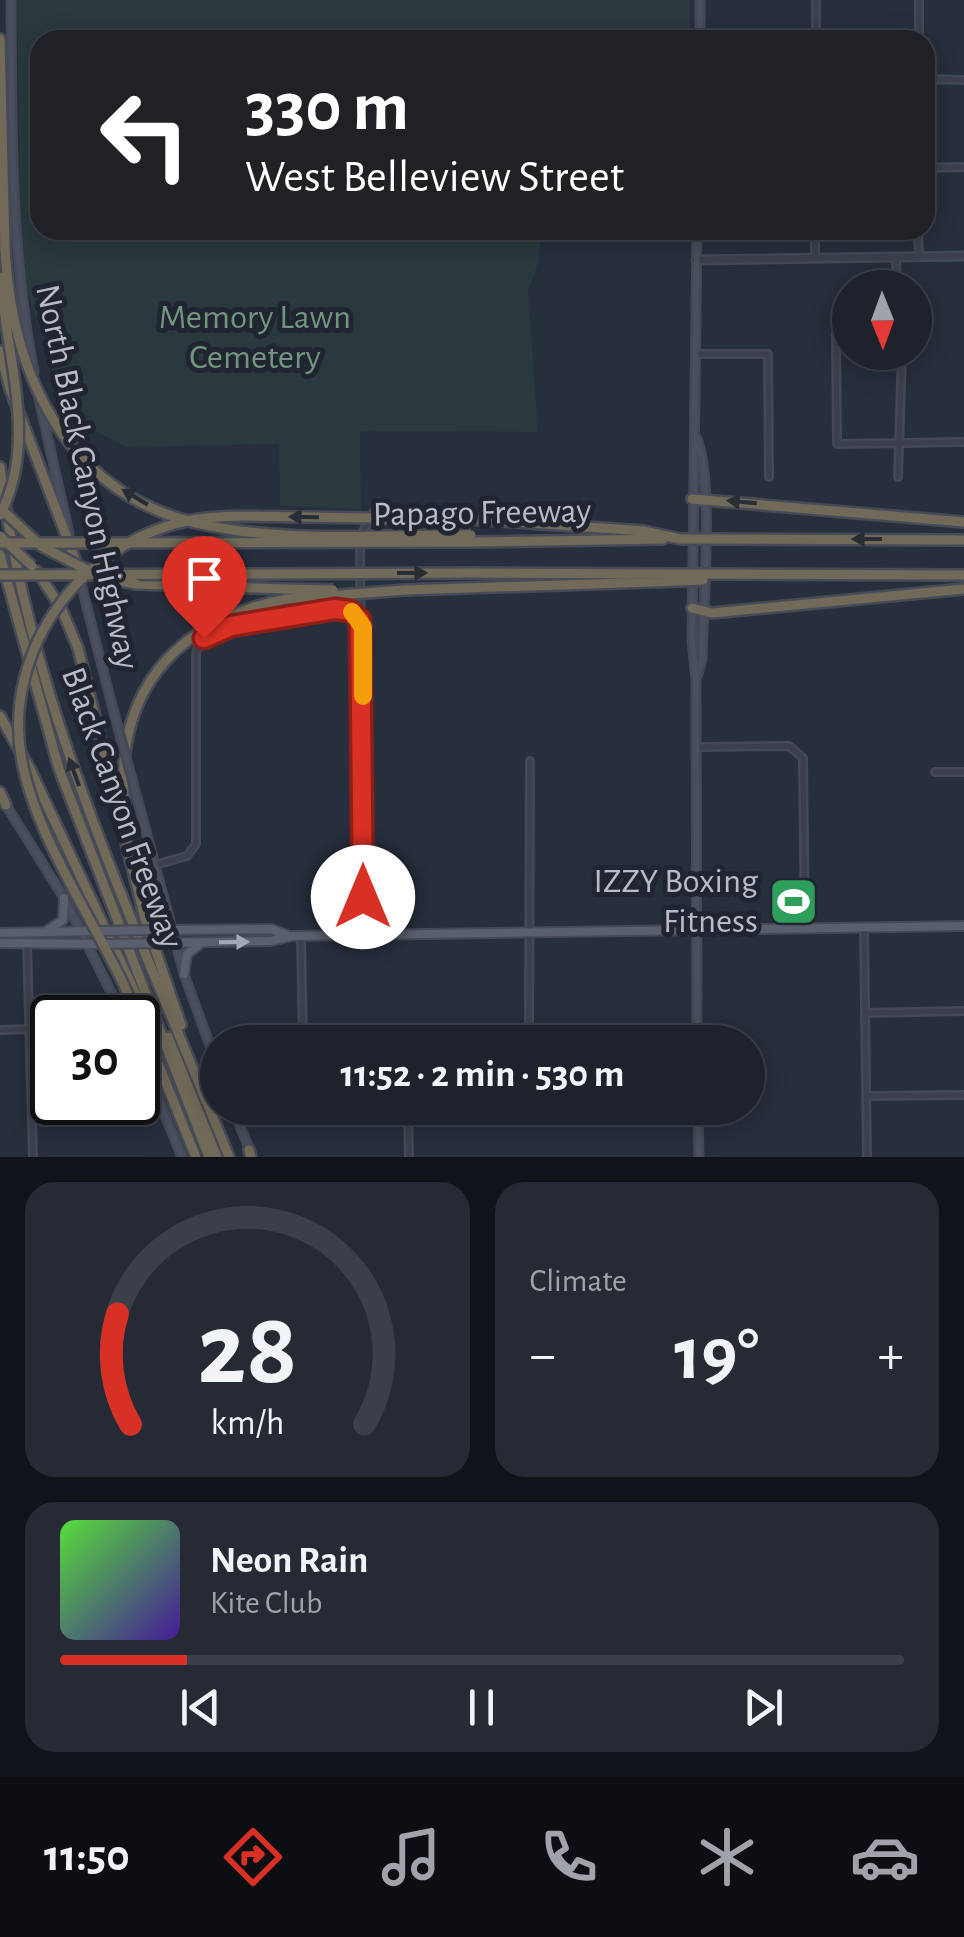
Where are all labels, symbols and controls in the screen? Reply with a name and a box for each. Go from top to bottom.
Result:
icon: left [80,70,210,200]
text: 330 m [245,73,409,143]
text: West Belleview Street [245,155,624,200]
north arrow [832,270,932,370]
map controls [832,270,932,370]
street label: North Black Canyon Highway [29,281,145,673]
park label: Memory Lawn Cemetery [159,300,351,375]
one-way arrow [121,489,149,506]
one-way arrow [726,493,758,509]
street label: Papago Freeway [372,494,592,532]
one-way arrow [287,509,319,525]
one-way arrow [850,531,882,547]
pin [162,536,247,639]
icon: arrive [177,551,232,606]
one-way arrow [397,565,429,581]
street label: Black Canyon Freeway [55,663,189,953]
one-way arrow [66,757,81,787]
position arrow [311,845,415,949]
place label: IZZY Boxing Fitness [594,864,758,939]
sports icon: IZZY Boxing Fitness [767,875,819,927]
one-way arrow [219,933,251,949]
speed limit sign: 30 [30,995,160,1125]
text: 11:52 · 2 min · 530 m [340,1056,625,1094]
text: Climate [530,1265,627,1297]
text: 28 [197,1299,297,1403]
text: 19° [674,1318,759,1393]
text: − [530,1328,556,1383]
text: + [878,1328,904,1383]
text: km/h [210,1405,284,1441]
text: Neon Rain [210,1542,368,1580]
text: Kite Club [210,1587,322,1619]
icon: previous [173,1680,228,1735]
icon: pause [454,1680,509,1735]
icon: next [736,1680,791,1735]
icon: directions [218,1822,288,1892]
icon: music [376,1822,446,1892]
icon: phone [534,1822,604,1892]
icon: climate [692,1822,762,1892]
icon: car [850,1822,920,1892]
text: 11:50 [44,1834,130,1879]

